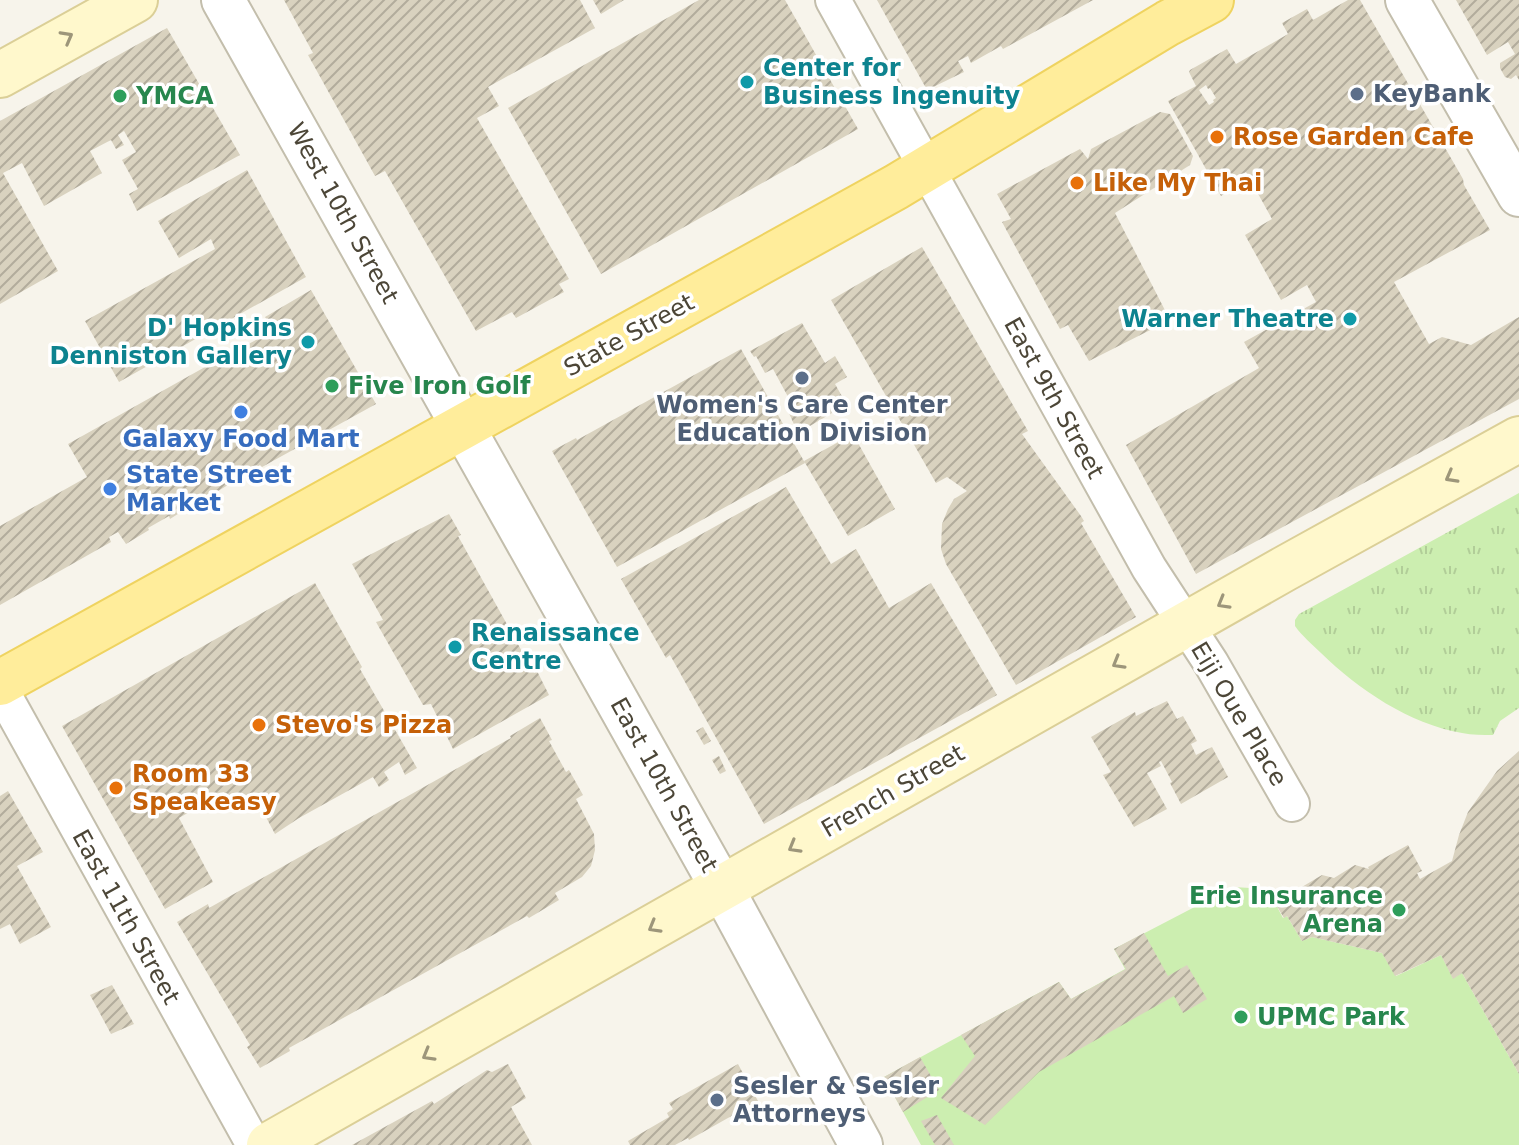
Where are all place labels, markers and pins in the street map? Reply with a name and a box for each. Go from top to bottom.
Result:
place label: Center for Business Ingenuity [763,54,1021,110]
marker: Center for Business Ingenuity [738,73,756,91]
place label: KeyBank [1373,80,1492,108]
place label: YMCA [135,82,214,110]
marker: KeyBank [1348,85,1366,103]
marker: YMCA [111,87,129,105]
place label: Rose Garden Cafe [1233,123,1474,151]
marker: Rose Garden Cafe [1208,128,1226,146]
place label: Like My Thai [1093,169,1262,197]
marker: Like My Thai [1068,174,1086,192]
place label: Warner Theatre [1121,305,1334,333]
marker: Warner Theatre [1341,310,1359,328]
place label: D' Hopkins Denniston Gallery [50,314,292,370]
marker: D' Hopkins Denniston Gallery [299,333,317,351]
marker: Women's Care Center Education Division [793,369,811,387]
place label: Five Iron Golf [348,372,531,400]
marker: Five Iron Golf [323,377,341,395]
place label: Women's Care Center Education Division [656,391,948,447]
marker: Galaxy Food Mart [232,403,250,421]
place label: Galaxy Food Mart [122,425,360,453]
place label: State Street Market [126,461,292,517]
marker: State Street Market [101,480,119,498]
place label: Renaissance Centre [471,619,640,675]
marker: Renaissance Centre [446,638,464,656]
place label: Stevo's Pizza [275,711,452,739]
marker: Stevo's Pizza [250,716,268,734]
place label: Room 33 Speakeasy [132,760,277,816]
marker: Room 33 Speakeasy [107,779,125,797]
place label: Erie Insurance Arena [1189,882,1383,938]
marker: Erie Insurance Arena [1390,901,1408,919]
place label: UPMC Park [1257,1003,1406,1031]
marker: UPMC Park [1232,1008,1250,1026]
place label: Sesler & Sesler Attorneys [733,1072,939,1128]
marker: Sesler & Sesler Attorneys [708,1091,726,1109]

